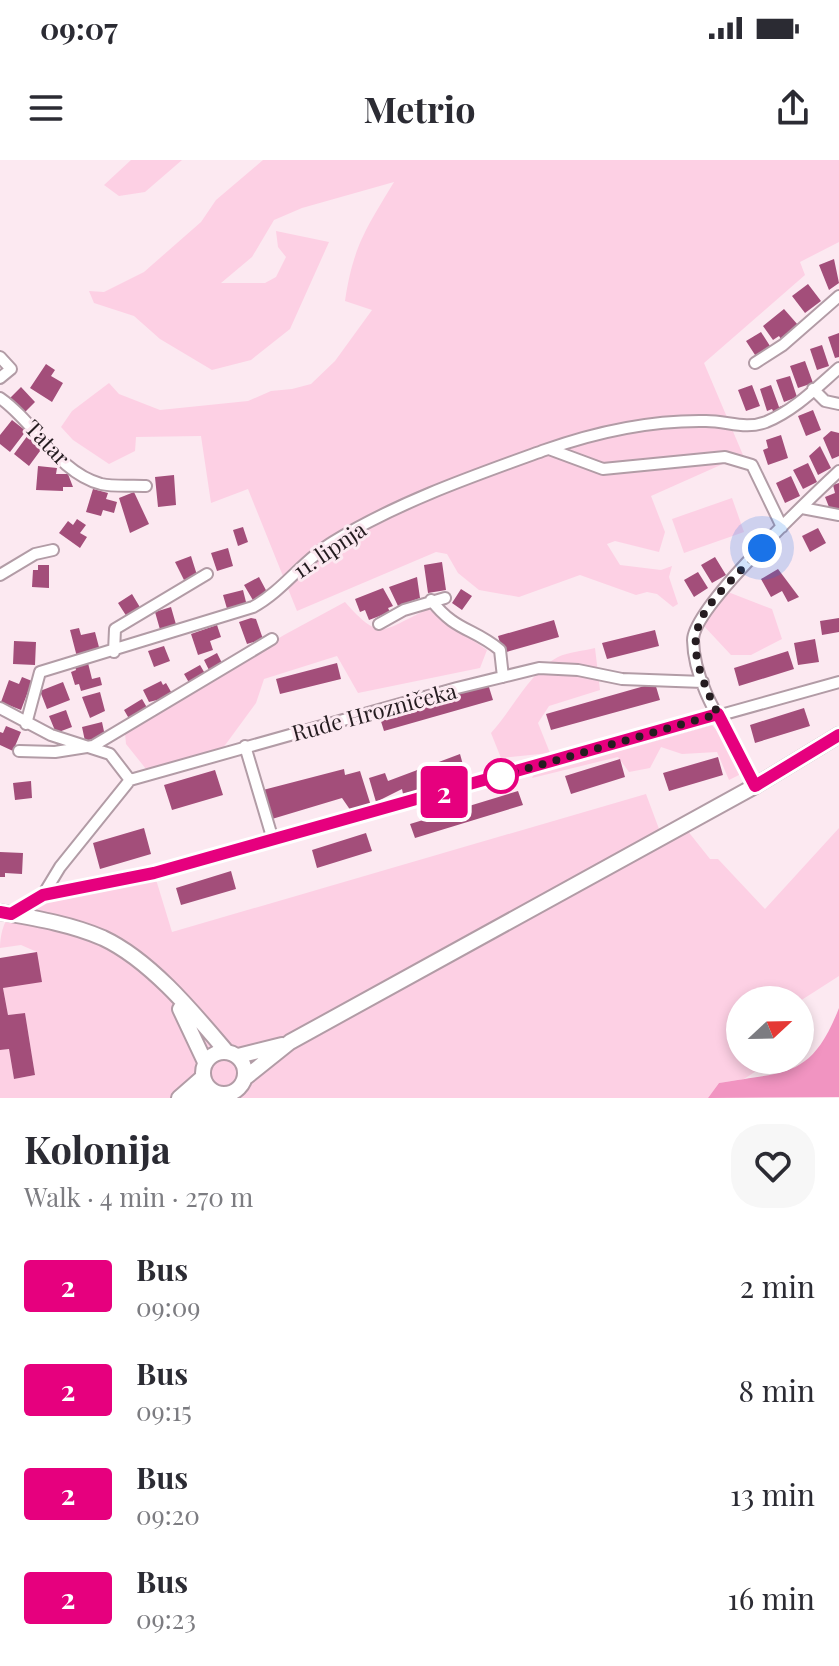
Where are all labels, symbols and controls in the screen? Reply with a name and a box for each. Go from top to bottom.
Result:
text: 09:07 [40,8,118,48]
text: Metrio [364,84,476,132]
icon: menu [24,86,68,130]
icon: share [771,86,815,130]
street label: Tatar [19,413,77,472]
street label: 11. lipnja [287,514,371,584]
your location [742,528,782,568]
street label: Rude Hrozničeka [288,675,460,747]
unlabelled marker [484,759,518,793]
line badge: 2 [418,766,470,818]
text: 2 [437,773,451,810]
north arrow [726,986,814,1074]
map controls [726,986,814,1074]
text: Kolonija [24,1123,171,1174]
button: heart [731,1124,815,1208]
text: Walk · 4 min · 270 m [24,1179,253,1214]
text: Bus [136,1249,188,1289]
text: 2 min [740,1266,815,1306]
text: 2 [61,1267,75,1304]
text: 09:09 [136,1289,201,1324]
text: Bus [136,1353,188,1393]
text: 8 min [739,1370,815,1410]
text: 2 [61,1371,75,1408]
text: 09:15 [136,1393,192,1428]
text: Bus [136,1457,188,1497]
text: 13 min [730,1474,815,1514]
text: 2 [61,1475,75,1512]
text: 09:20 [136,1497,200,1532]
text: Bus [136,1561,188,1601]
text: 16 min [728,1578,815,1618]
text: 2 [61,1579,75,1616]
text: 09:23 [136,1601,196,1636]

